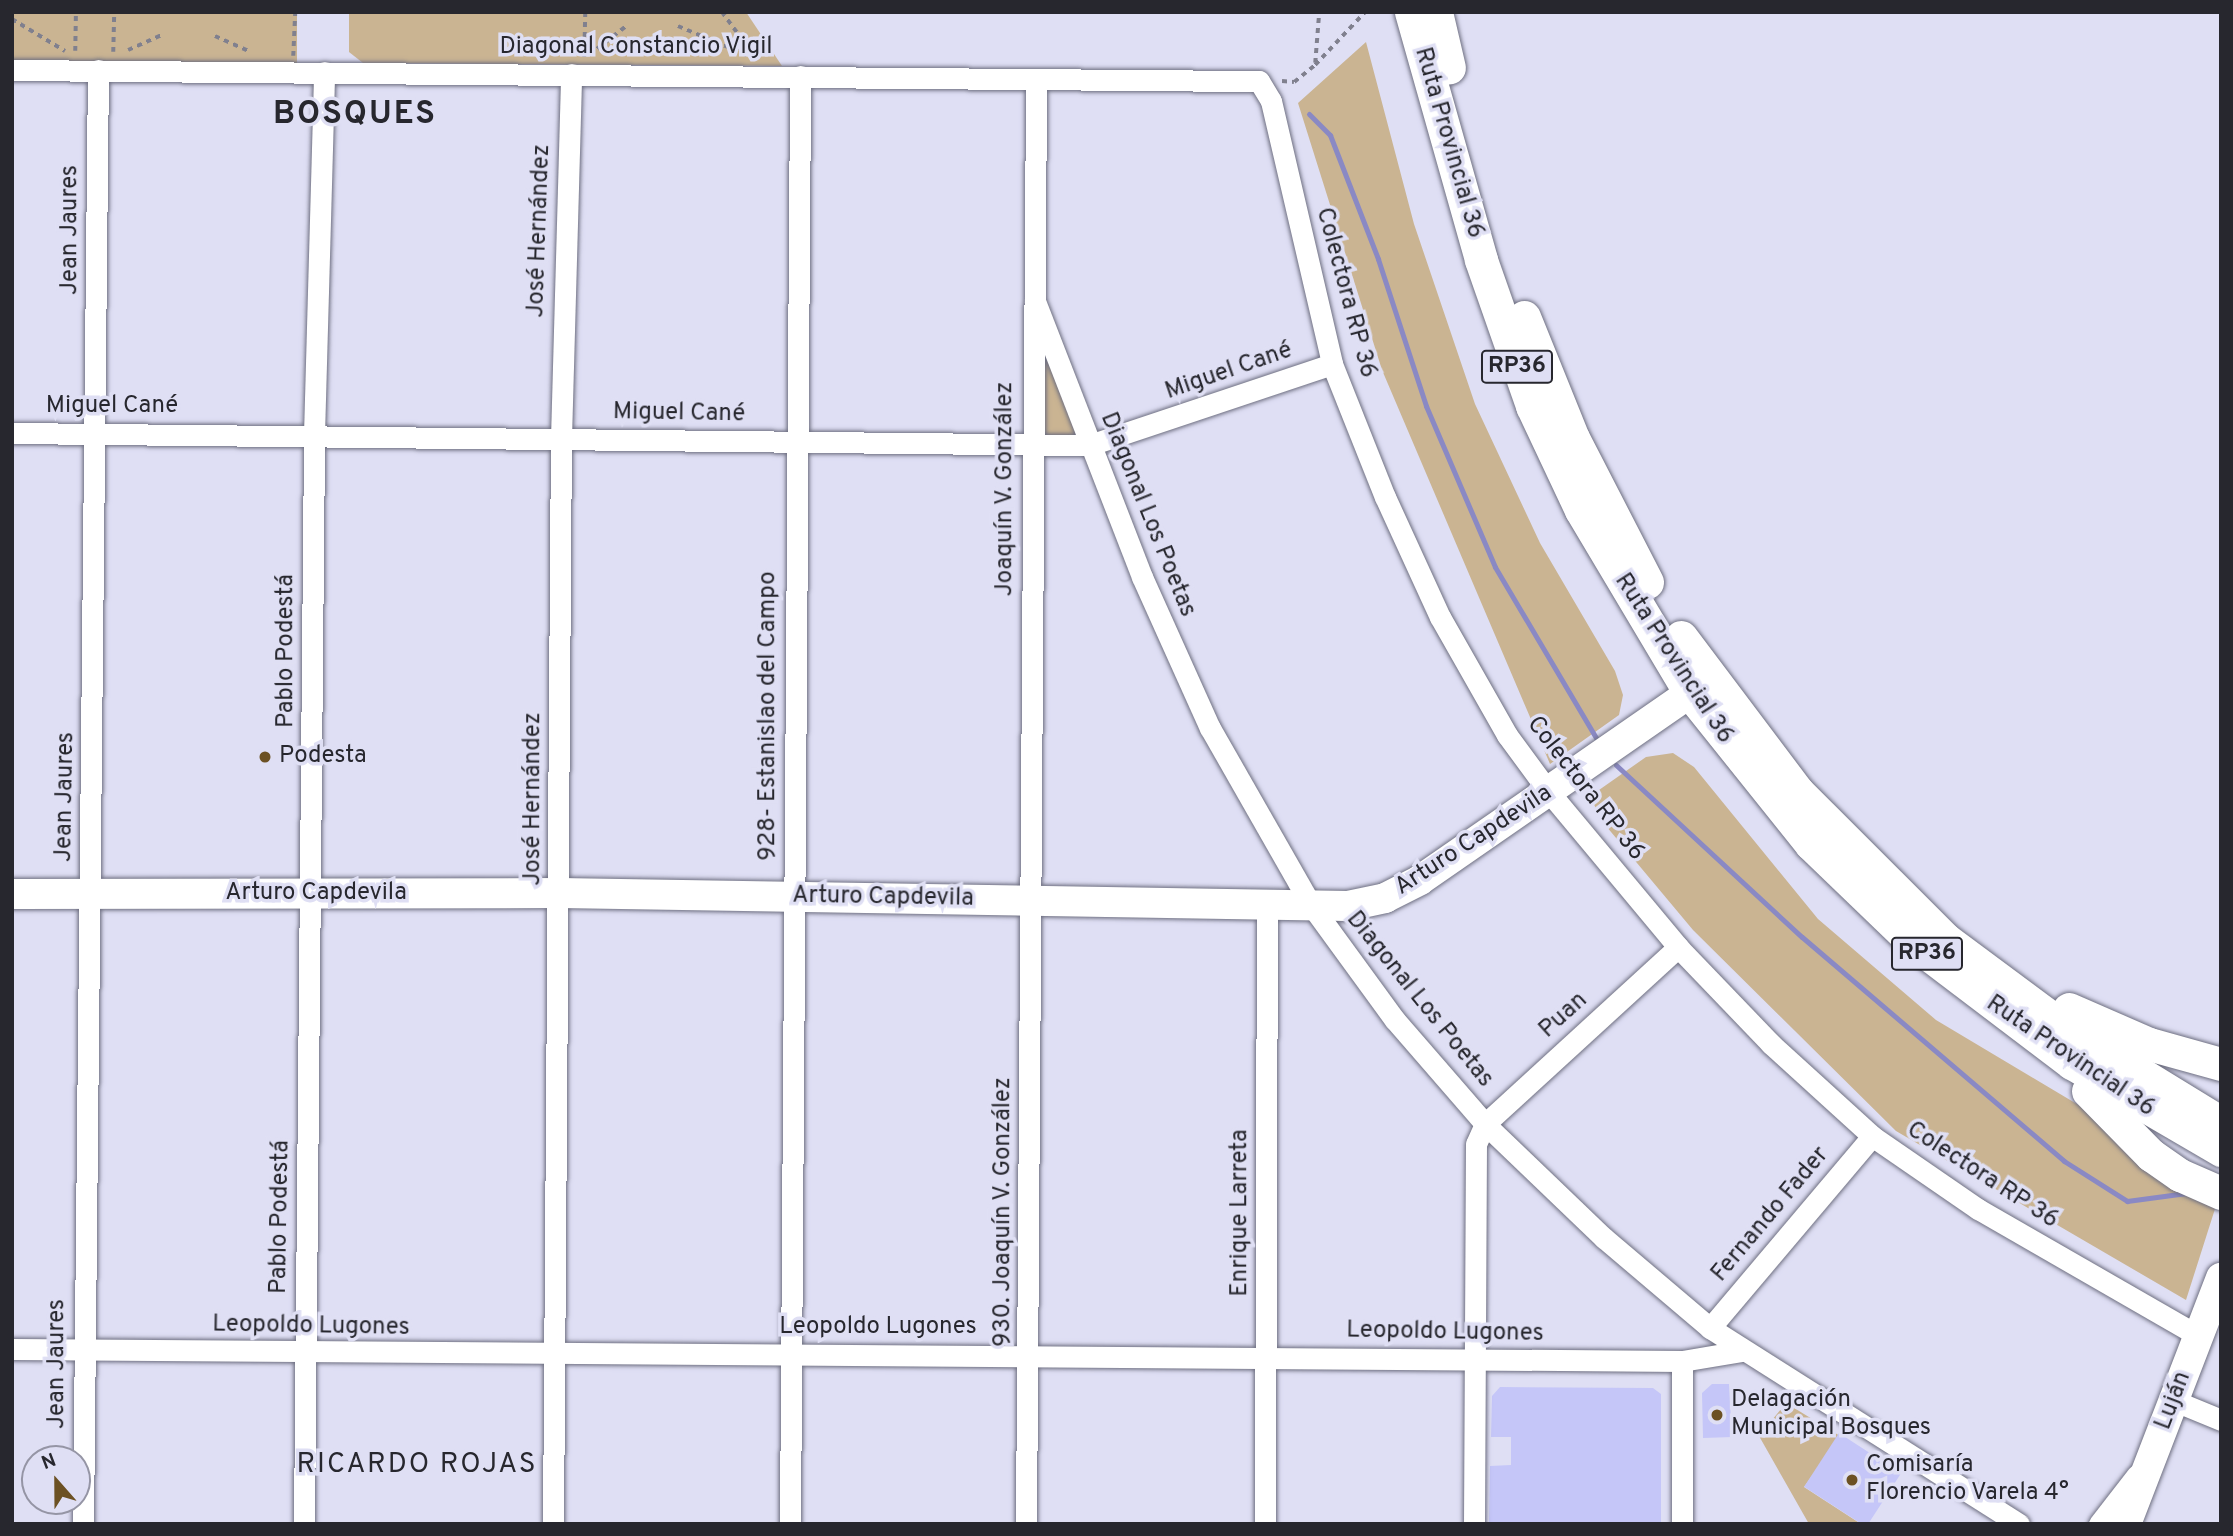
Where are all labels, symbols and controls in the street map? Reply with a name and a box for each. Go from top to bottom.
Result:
street label: Diagonal Constancio Vigil [499,34,773,62]
street label: Ruta Provincial 36 [1407,44,1489,242]
district label: BOSQUES [274,96,436,134]
street label: José Hernández [523,144,557,318]
street label: Jean Jaures [57,165,85,295]
street label: Colectora RP 36 [1308,205,1382,381]
street label: Miguel Cané [1162,337,1296,407]
road number: RP36 [1480,348,1554,386]
street label: Joaquín V. González [992,381,1020,597]
street label: Miguel Cané [46,393,178,421]
street label: Miguel Cané [613,398,745,430]
street label: Diagonal Los Poetas [1093,408,1201,622]
street label: Ruta Provincial 36 [1607,569,1739,749]
street label: 928- Estanislao del Campo [755,571,783,861]
street label: Pablo Podestá [273,574,301,728]
street label: Colectora RP 36 [1520,711,1650,867]
street label: José Hernández [520,712,548,886]
street label: Jean Jaures [50,732,82,862]
place label: Podesta [279,743,367,771]
marker: Podesta [257,749,273,765]
street label: Arturo Capdevila [1390,779,1558,903]
street label: Arturo Capdevila [225,880,407,908]
street label: Arturo Capdevila [792,882,974,914]
street label: Diagonal Los Poetas [1339,906,1499,1094]
road number: RP36 [1890,934,1964,973]
street label: Puan [1534,987,1594,1045]
street label: Ruta Provincial 36 [1980,990,2160,1124]
street label: 930. Joaquín V. González [990,1077,1018,1347]
street label: Colectora RP 36 [1901,1116,2063,1236]
street label: Enrique Larreta [1227,1129,1255,1297]
street label: Pablo Podestá [265,1140,297,1294]
street label: Fernando Fader [1706,1142,1836,1288]
street label: Jean Jaures [44,1299,72,1429]
street label: Leopoldo Lugones [212,1311,410,1343]
street label: Leopoldo Lugones [779,1314,977,1342]
street label: Leopoldo Lugones [1346,1317,1544,1349]
street label: Luján [2150,1368,2198,1434]
place label: Delagación Municipal Bosques [1731,1387,1931,1443]
marker: Delagación Municipal Bosques [1709,1407,1725,1423]
north arrow [21,1445,91,1515]
district label: RICARDO ROJAS [298,1448,536,1482]
text: N [39,1449,60,1476]
place label: Comisaría Florencio Varela 4° [1866,1452,2070,1508]
marker: Comisaría Florencio Varela 4° [1844,1472,1860,1488]

